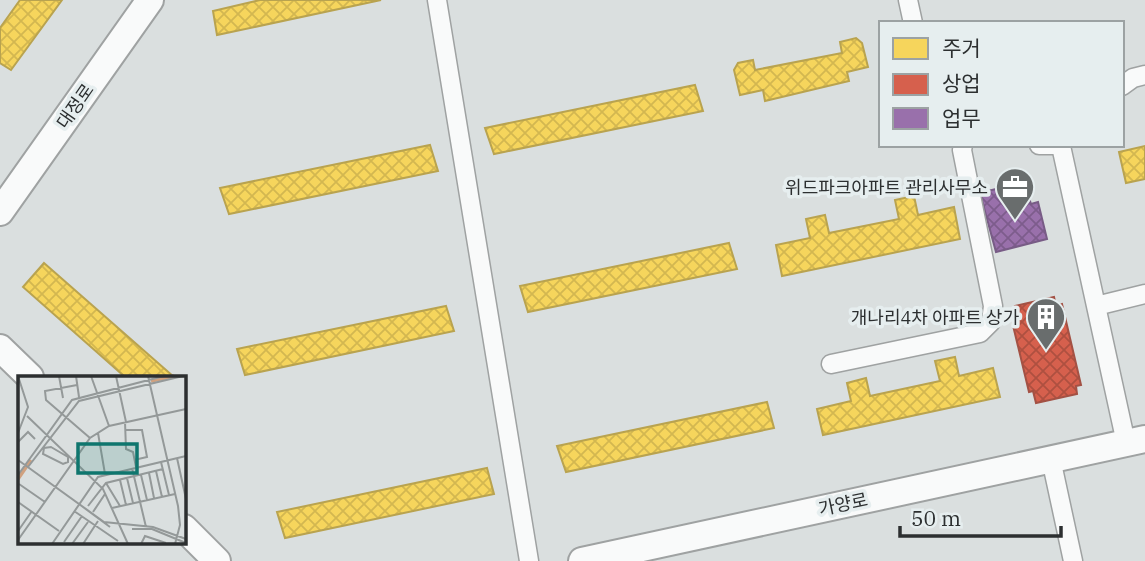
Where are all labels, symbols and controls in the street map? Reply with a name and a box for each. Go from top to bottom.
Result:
legend [879,21,1124,147]
text: 주거 [942,34,981,62]
text: 상업 [942,69,981,97]
street label: 대정로 [51,79,99,133]
text: 업무 [942,104,981,132]
office icon: 위드파크아파트 관리사무소 [994,166,1036,221]
place label: 위드파크아파트 관리사무소 [785,176,988,199]
building icon: 개나리4차 아파트 상가 [1025,296,1067,351]
place label: 개나리4차 아파트 상가 [851,306,1019,329]
inset map [18,376,186,544]
street label: 가양로 [816,488,870,520]
scale bar [900,494,1061,538]
text: 50 m [911,504,961,532]

